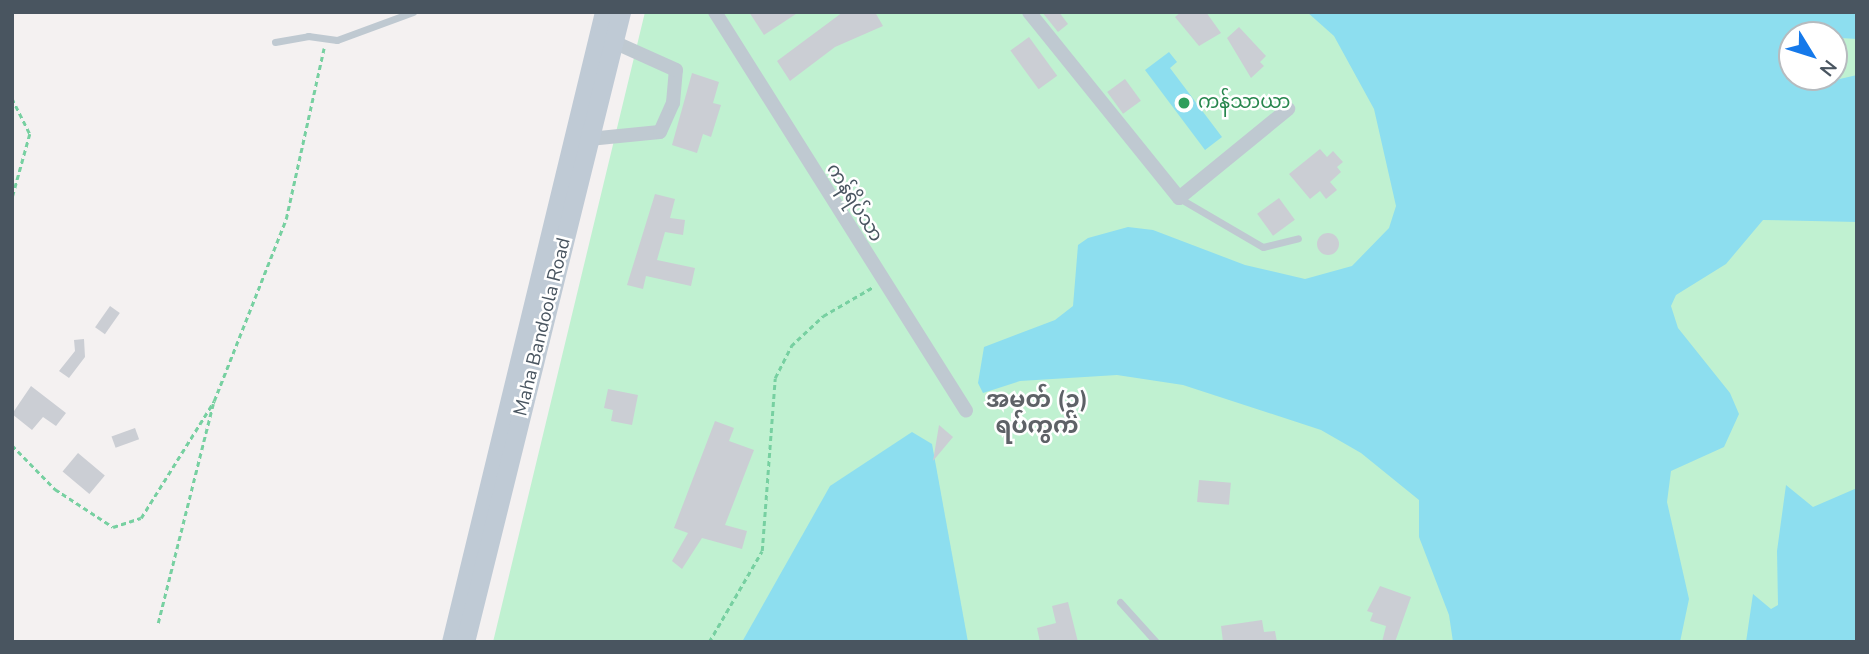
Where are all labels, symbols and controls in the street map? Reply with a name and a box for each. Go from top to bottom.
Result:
north arrow [1778,21,1848,91]
text: N [1813,54,1843,81]
place label: ကန်သာယာ [1198,92,1290,114]
marker: ကန်သာယာ [1176,95,1192,111]
street label: ကန်ရိပ်သာ [821,160,887,246]
street label: Maha Bandoola Road [510,236,576,418]
district label: အမှတ် (၃) ရပ်ကွက် [986,386,1088,440]

